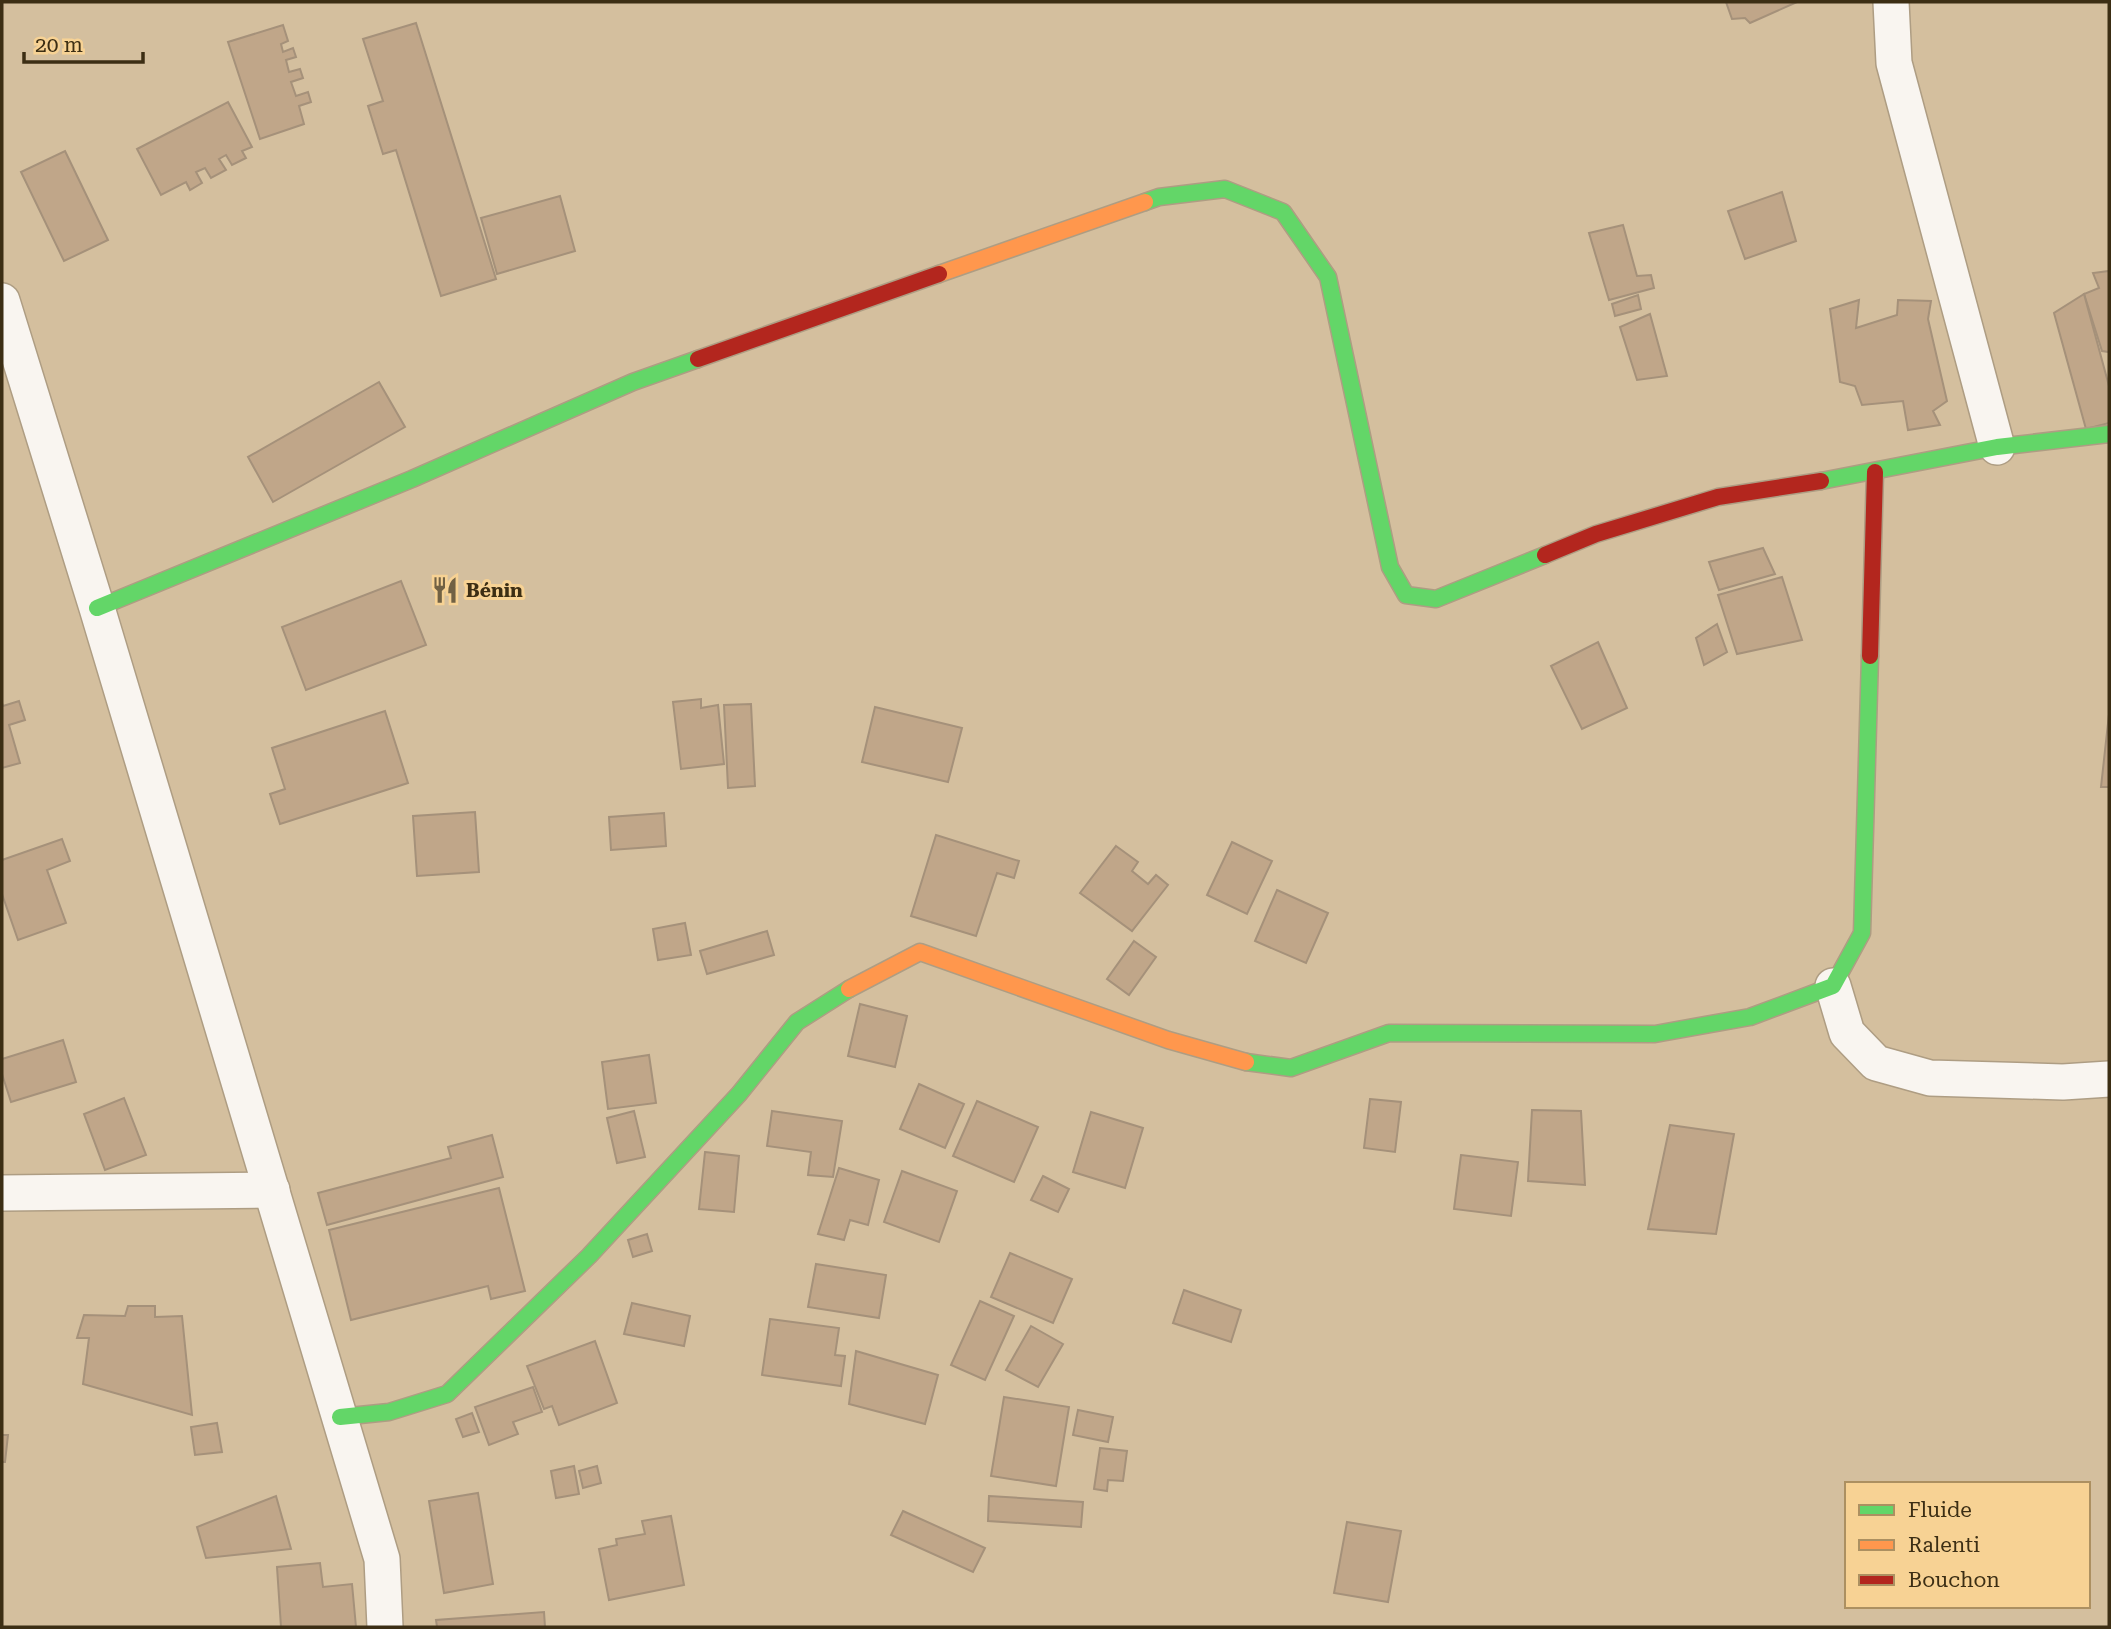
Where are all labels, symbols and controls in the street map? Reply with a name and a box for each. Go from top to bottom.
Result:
scale bar [24,21,144,65]
text: 20 m [35,33,83,57]
restaurant icon: Bénin [430,575,460,605]
place label: Bénin [466,579,523,602]
legend [1845,1482,2090,1608]
text: Fluide [1908,1498,1972,1522]
text: Ralenti [1908,1533,1980,1557]
text: Bouchon [1908,1568,2000,1592]

